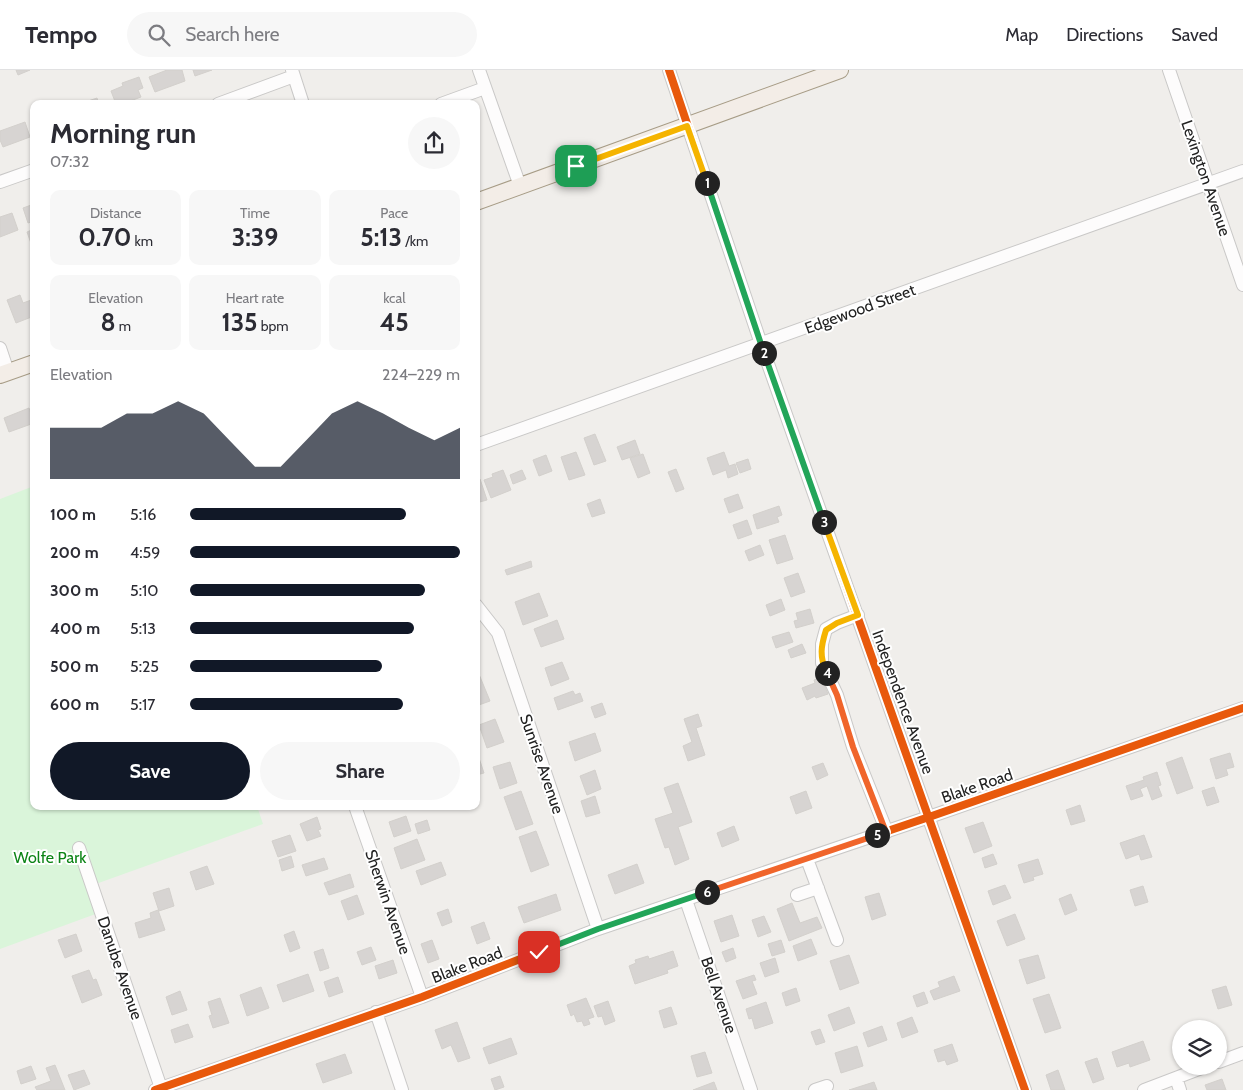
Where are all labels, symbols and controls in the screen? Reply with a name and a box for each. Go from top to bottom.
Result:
search box [127,12,477,57]
text: Tempo [25,20,97,49]
icon: search [145,21,173,49]
text: Search here [185,23,280,46]
text: Map [1005,24,1038,46]
text: Directions [1066,24,1143,46]
text: Saved [1171,24,1218,46]
text: Morning run [50,116,196,150]
button: share [408,117,460,169]
street label: Lexington Avenue [1177,118,1235,238]
pin [555,145,597,187]
text: 07:32 [50,152,89,171]
icon: arrive [562,152,590,180]
pin: 1 [694,170,720,196]
text: 1 [705,174,710,192]
text: Distance [90,204,141,222]
text: Time [240,204,270,222]
text: Pace [380,204,408,222]
text: 0.70 [78,222,131,252]
text: 3:39 [232,222,278,252]
text: 5:13 [360,222,402,252]
text: km [131,232,153,250]
text: /km [402,232,428,250]
street label: Edgewood Street [802,280,918,338]
text: Elevation [88,289,143,307]
text: Heart rate [226,289,284,307]
text: kcal [383,289,406,307]
text: 8 [100,307,116,337]
text: 135 [221,307,258,337]
text: 45 [380,307,409,337]
text: m [116,317,131,335]
text: bpm [258,317,289,335]
pin: 2 [752,340,776,366]
text: 2 [761,344,768,362]
text: Elevation [50,365,113,384]
text: 224–229 m [382,365,460,384]
text: 100 m [50,505,96,524]
text: 5:16 [130,505,156,524]
pin: 3 [812,510,836,534]
text: 3 [821,513,828,531]
text: 200 m [50,543,99,562]
text: 4:59 [130,543,160,562]
text: 300 m [50,581,99,600]
text: 5:10 [130,581,158,600]
text: 400 m [50,619,100,638]
text: 5:13 [130,619,156,638]
street label: Independence Avenue [868,627,938,777]
text: 500 m [50,657,99,676]
text: 5:25 [130,657,159,676]
pin: 4 [814,660,840,686]
text: 4 [823,664,832,682]
text: 600 m [50,695,99,714]
text: 5:17 [130,695,155,714]
street label: Sunrise Avenue [516,712,568,816]
button: Save [50,742,250,800]
button: Share [260,742,460,800]
street label: Blake Road [939,765,1015,807]
pin: 5 [864,822,890,848]
text: 5 [874,826,881,844]
street label: Sherwin Avenue [361,847,415,957]
park label: Wolfe Park [14,848,87,867]
pin: 6 [694,880,720,904]
text: 6 [704,883,711,901]
street label: Danube Avenue [93,914,147,1022]
pin [518,931,560,973]
icon: check [525,938,553,966]
street label: Blake Road [429,943,505,987]
street label: Bell Avenue [697,954,741,1036]
map controls [1172,1020,1227,1075]
button: layers [1172,1020,1227,1075]

